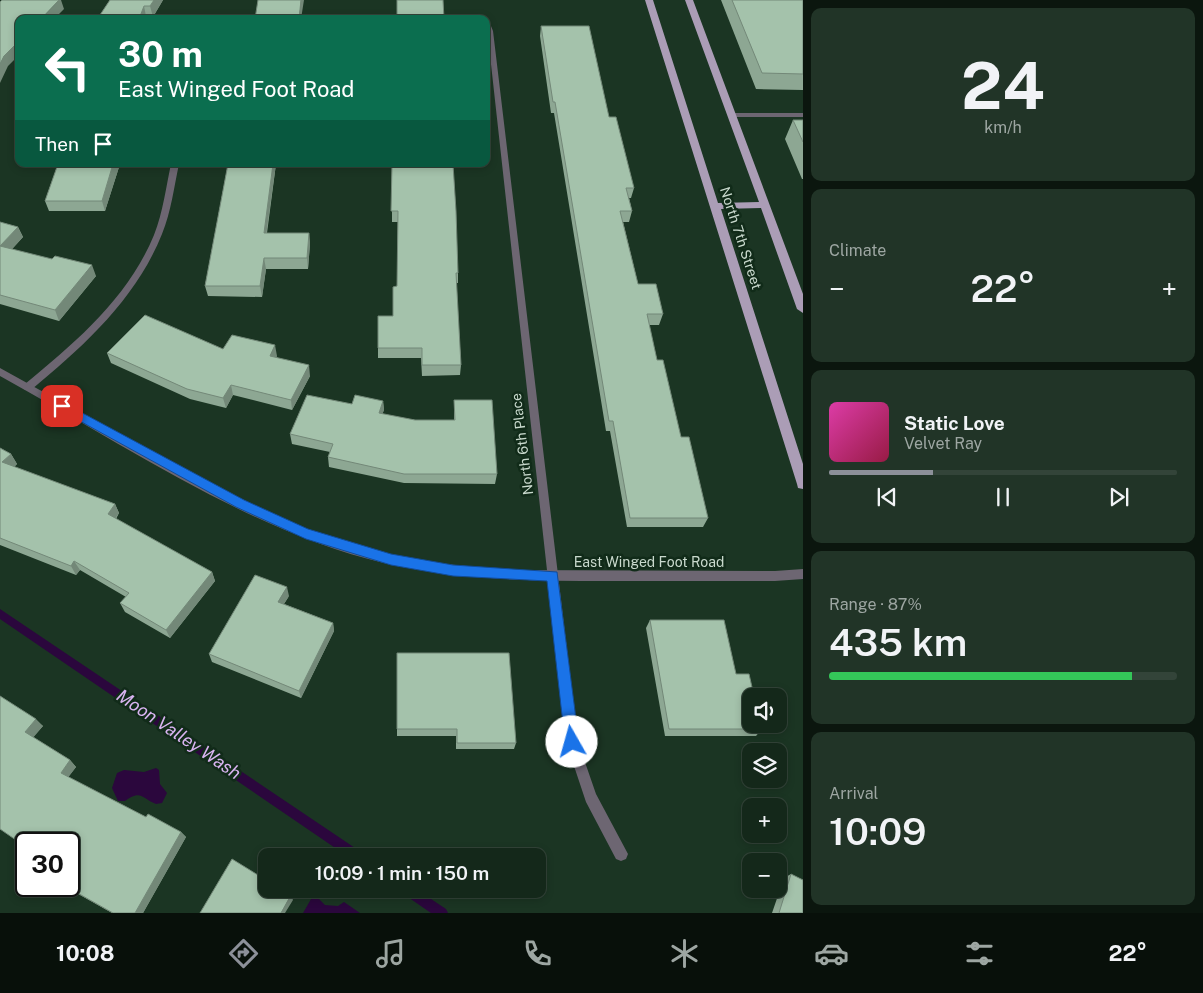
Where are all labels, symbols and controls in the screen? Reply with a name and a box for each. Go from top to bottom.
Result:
text: 30 m [118,34,203,75]
icon: left [35,35,100,100]
text: 24 [961,47,1045,124]
text: East Winged Foot Road [118,76,354,102]
text: km/h [984,118,1022,137]
icon: arrive [89,130,117,158]
text: Then [35,133,79,155]
street label: North 7th Street [717,185,765,291]
text: Climate [829,241,886,260]
text: 22° [971,266,1035,311]
text: − [829,272,845,305]
text: + [1161,272,1177,305]
pin [41,385,83,427]
icon: arrive [48,392,76,420]
street label: North 6th Place [508,392,536,496]
text: Static Love [904,412,1005,434]
text: Velvet Ray [904,434,982,453]
icon: previous [873,483,901,511]
icon: pause [989,483,1017,511]
icon: next [1105,483,1133,511]
street label: East Winged Foot Road [574,554,724,570]
text: Range · 87% [829,595,922,614]
text: 435 km [829,620,967,665]
water label: Moon Valley Wash [113,685,245,783]
map controls [742,688,787,898]
button: sound [742,688,787,733]
position arrow [545,715,597,767]
button: layers [742,743,787,788]
text: Arrival [829,784,878,803]
button: + [742,798,787,843]
text: 10:09 [829,809,926,854]
speed limit sign: 30 [15,832,80,897]
button: − [742,853,787,898]
text: 10:09 · 1 min · 150 m [315,862,489,884]
icon: directions [226,936,261,971]
icon: music [373,936,408,971]
icon: phone [520,936,555,971]
icon: climate [667,936,702,971]
icon: car [814,936,849,971]
icon: filters [962,936,997,971]
text: 10:08 [56,940,114,966]
text: 22° [1109,940,1147,966]

